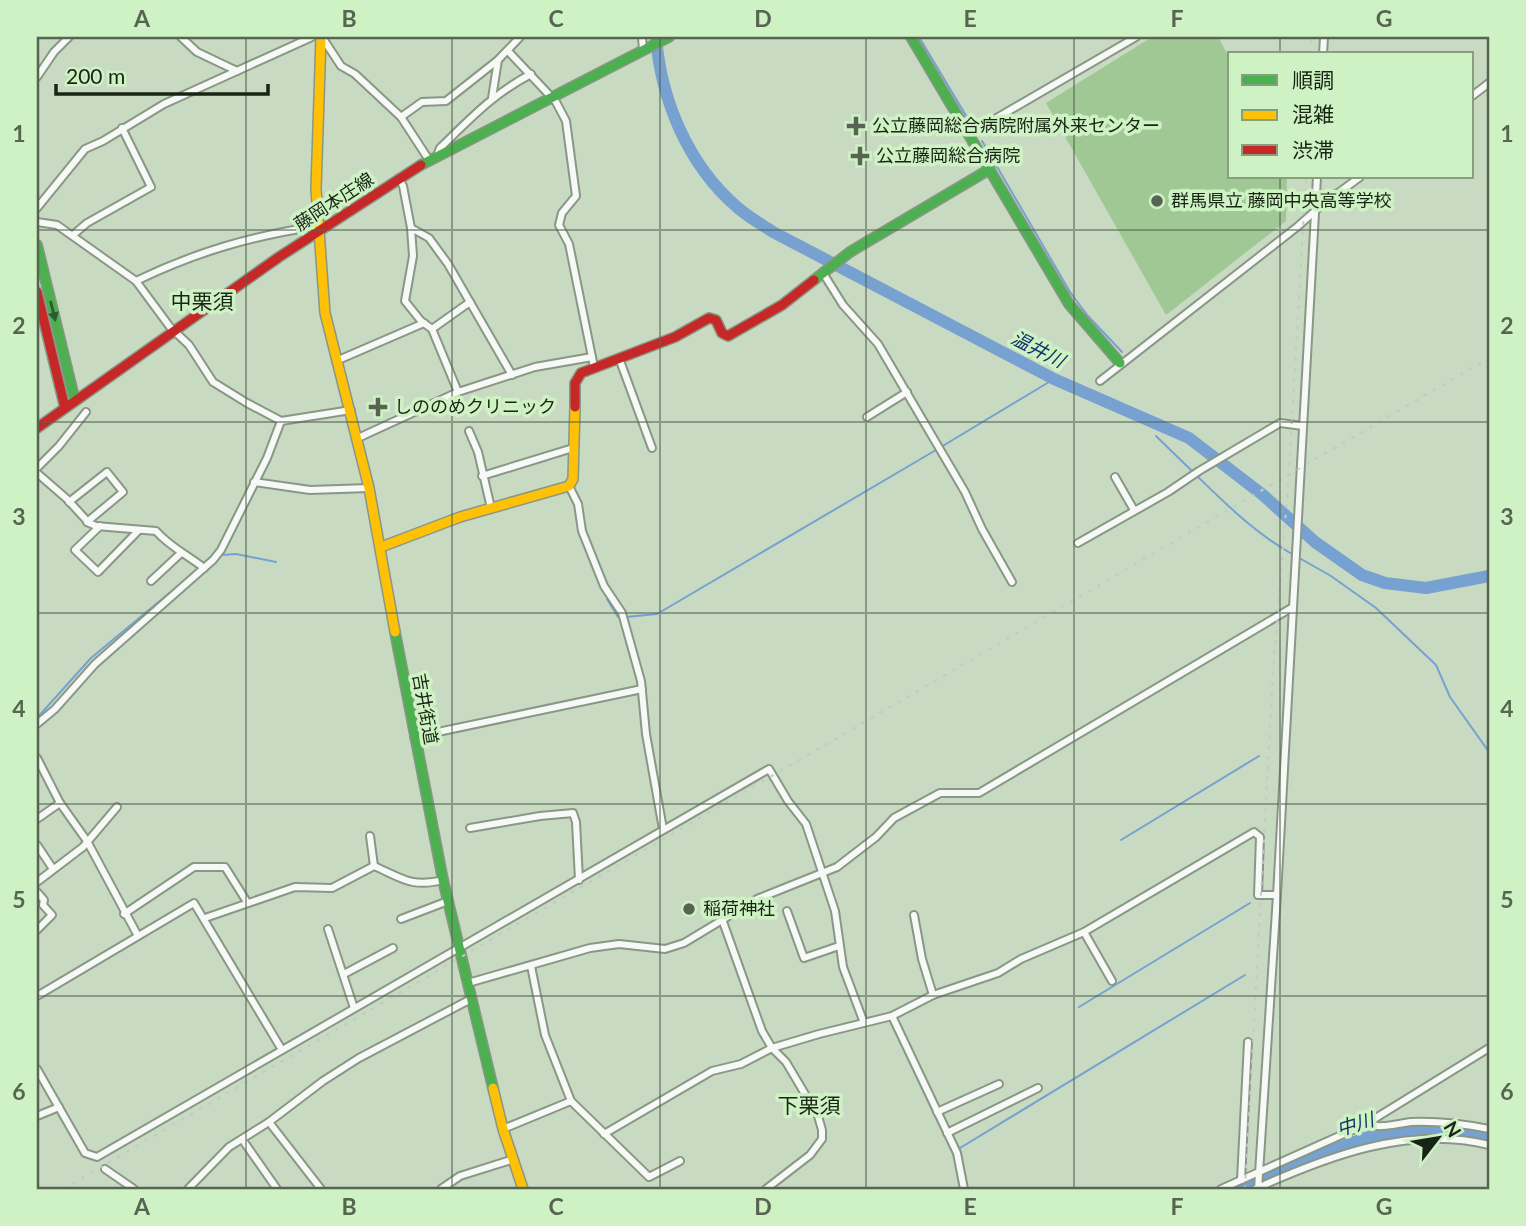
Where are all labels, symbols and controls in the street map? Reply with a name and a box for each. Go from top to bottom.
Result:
text: A [133,4,151,32]
text: B [341,4,357,32]
text: C [548,4,564,32]
text: D [754,4,772,32]
text: E [963,4,977,32]
text: F [1170,4,1184,32]
text: G [1376,4,1392,32]
scale bar [56,52,268,96]
legend [1228,52,1474,178]
text: 200 m [66,63,125,88]
text: 順調 [1292,67,1334,92]
text: 混雑 [1292,101,1334,126]
place label: 公立藤岡総合病院附属外来センター [872,114,1160,136]
marker: 公立藤岡総合病院附属外来センター [846,116,866,136]
text: 1 [12,119,26,147]
text: 1 [1500,119,1514,147]
text: 渋滞 [1292,137,1334,162]
place label: 公立藤岡総合病院 [876,144,1020,166]
marker: 公立藤岡総合病院 [850,146,870,166]
street label: 藤岡本庄線 [290,167,377,235]
place label: 群馬県立 藤岡中央高等学校 [1171,189,1392,211]
marker: 群馬県立 藤岡中央高等学校 [1149,193,1165,209]
district label: 中栗須 [171,288,234,313]
one-way arrow [48,300,59,322]
text: 2 [12,311,26,339]
text: 2 [1500,311,1514,339]
water label: 温井川 [1008,325,1071,373]
place label: しののめクリニック [394,395,556,417]
marker: しののめクリニック [368,397,388,417]
text: 3 [12,502,26,530]
text: 3 [1500,502,1514,530]
street label: 吉井街道 [409,671,443,746]
text: 4 [12,694,26,722]
text: 4 [1500,694,1514,722]
text: 5 [12,885,26,913]
text: 5 [1500,885,1514,913]
place label: 稲荷神社 [703,897,775,919]
marker: 稲荷神社 [681,901,697,917]
text: 6 [12,1077,26,1105]
text: 6 [1500,1077,1514,1105]
district label: 下栗須 [778,1092,841,1117]
north arrow [1404,1104,1474,1174]
water label: 中川 [1333,1106,1378,1140]
text: N [1439,1117,1467,1141]
text: A [133,1192,151,1220]
text: B [341,1192,357,1220]
text: C [548,1192,564,1220]
text: D [754,1192,772,1220]
text: E [963,1192,977,1220]
text: F [1170,1192,1184,1220]
text: G [1376,1192,1392,1220]

